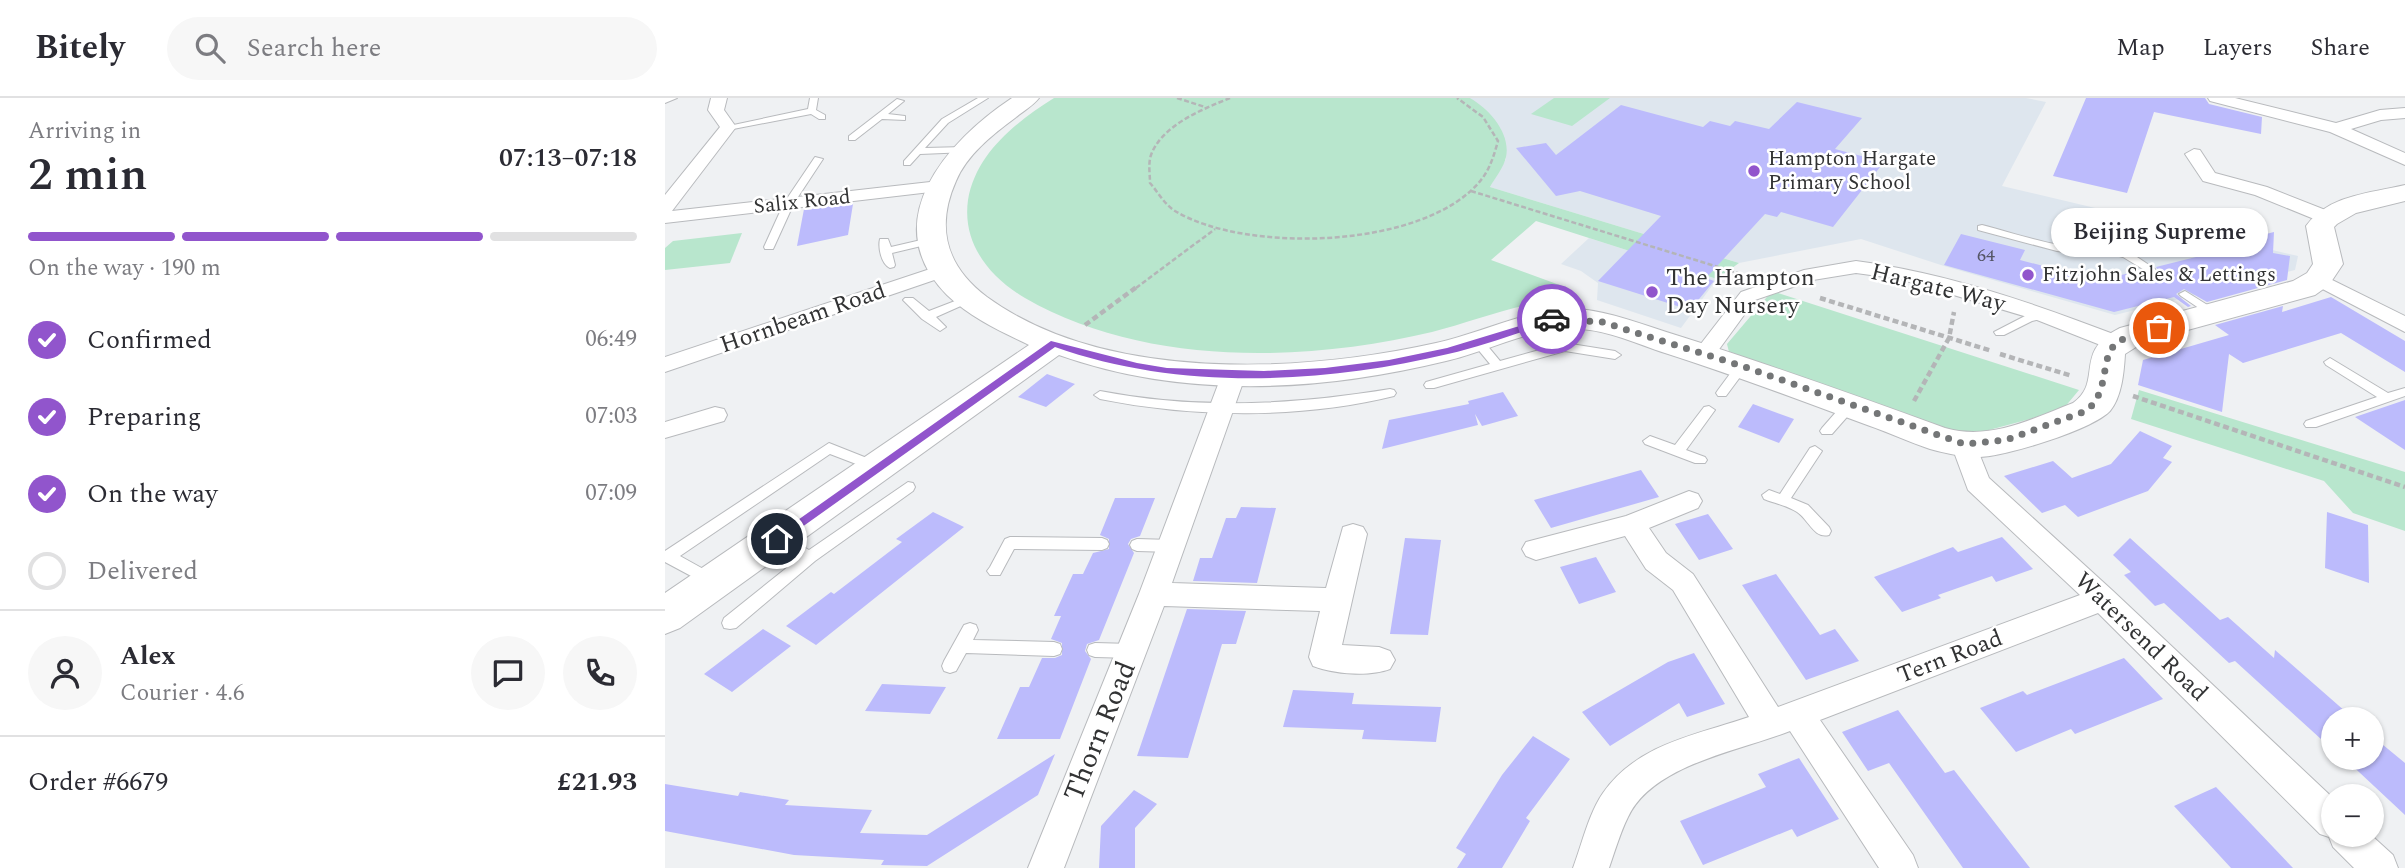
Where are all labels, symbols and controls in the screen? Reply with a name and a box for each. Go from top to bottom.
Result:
search box [167,17,657,80]
text: Bitely [35,23,125,73]
text: Search here [247,28,381,68]
icon: search [191,29,229,67]
text: Map [2116,30,2165,66]
text: Layers [2203,30,2273,66]
text: Share [2311,30,2370,66]
text: Arriving in [28,114,141,149]
text: 07:13–07:18 [499,138,637,178]
text: 2 min [28,140,147,210]
place label: Hampton Hargate Primary School [1768,143,1936,199]
marker: Hampton Hargate Primary School [1746,163,1762,179]
street label: Salix Road [752,181,852,223]
callout: Beijing Supreme [2051,209,2267,258]
text: Beijing Supreme [2073,215,2246,250]
house number: 64 [1977,242,1995,269]
text: On the way · 190 m [28,251,221,286]
street label: Hargate Way [1867,254,2011,322]
place label: Fitzjohn Sales & Lettings [2042,259,2276,291]
place label: The Hampton Day Nursery [1666,260,1815,324]
marker: Fitzjohn Sales & Lettings [2020,267,2036,283]
street label: Hornbeam Road [715,273,891,363]
courier [1517,284,1587,354]
marker: The Hampton Day Nursery [1644,284,1660,300]
pin [2129,298,2189,358]
icon: car [1533,300,1571,338]
icon: bag [2140,309,2178,347]
text: Confirmed [87,320,212,360]
icon: check [28,321,66,359]
text: 06:49 [585,322,637,357]
text: Preparing [87,397,201,437]
icon: check [28,398,66,436]
text: 07:03 [585,399,637,434]
text: On the way [87,474,218,514]
icon: check [28,475,66,513]
text: 07:09 [585,476,637,511]
pin [747,509,807,569]
icon: home [758,520,796,558]
text: Delivered [87,551,198,591]
street label: Watersend Road [2066,564,2216,710]
street label: Tern Road [1892,620,2008,694]
button: person [28,636,102,710]
text: Alex [120,636,175,676]
button: chat [471,636,545,710]
button: phone [563,636,637,710]
street label: Thorn Road [1052,654,1148,808]
text: Courier · 4.6 [120,676,245,711]
map controls [2321,707,2384,847]
button: + [2321,707,2384,770]
text: Order #6679 [28,762,168,802]
text: £21.93 [557,762,637,802]
button: − [2321,784,2384,847]

